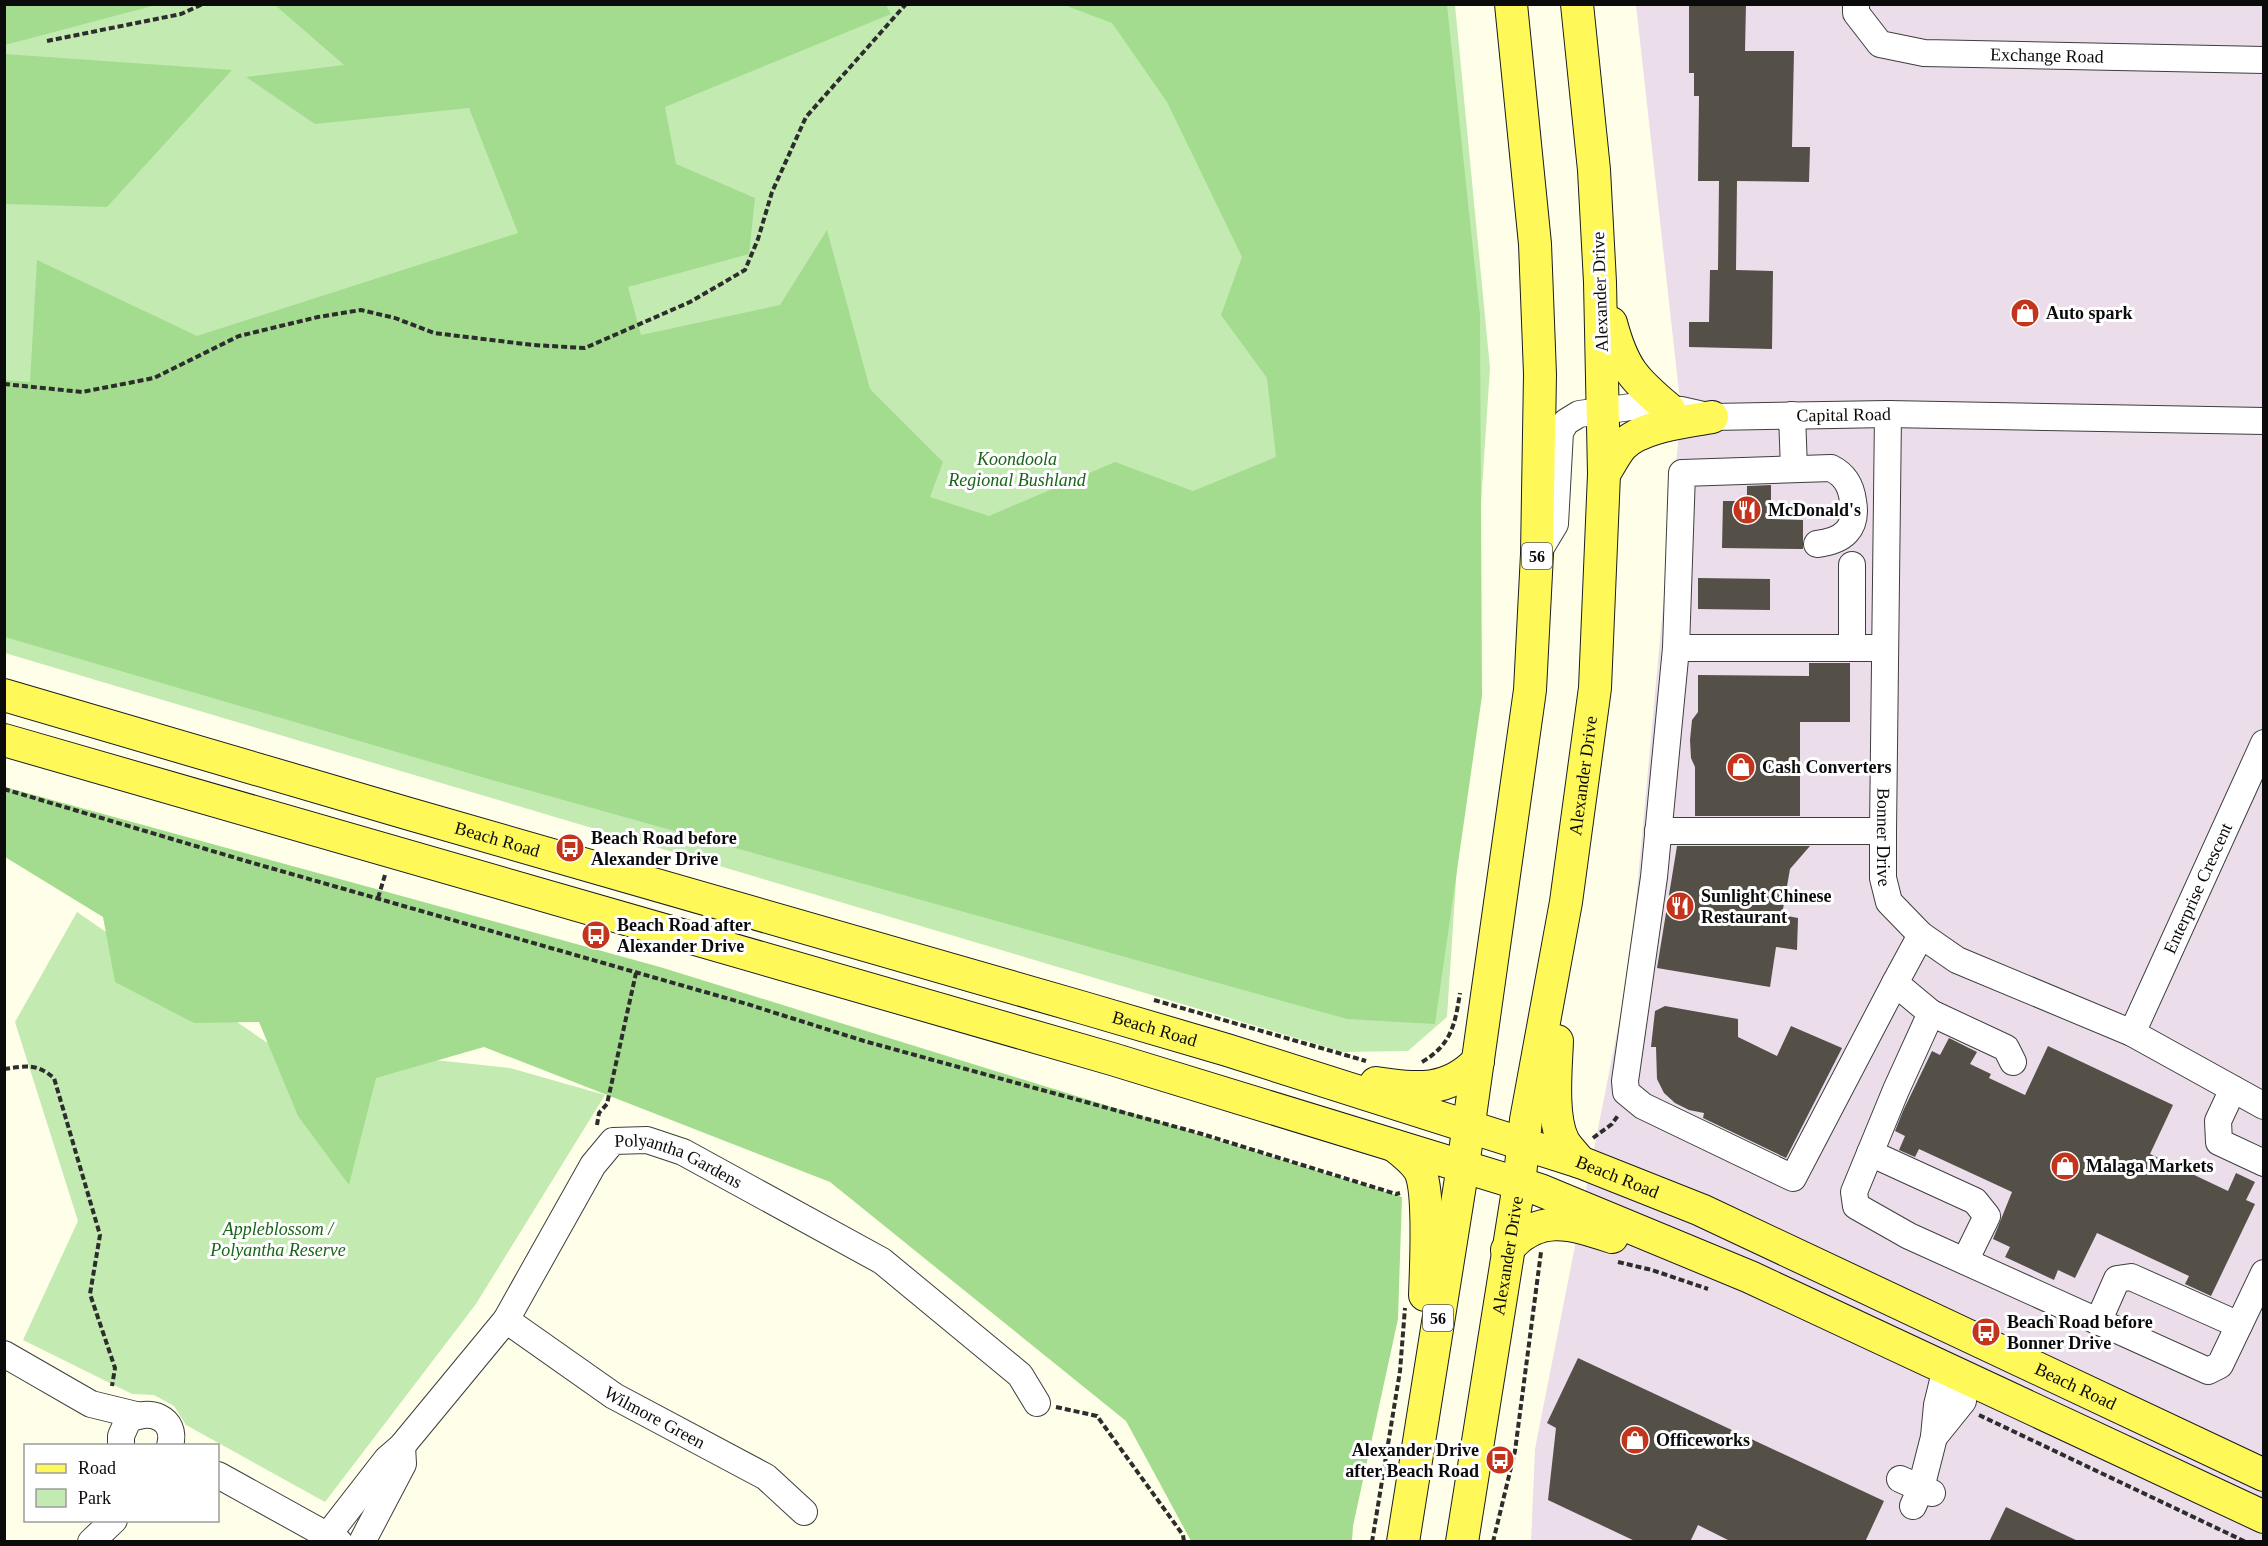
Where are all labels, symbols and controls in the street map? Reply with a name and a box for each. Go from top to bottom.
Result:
street label: Exchange Road [1990,44,2104,67]
street label: Alexander Drive [1588,231,1612,353]
shop icon: Auto spark [2009,297,2041,329]
place label: Auto spark [2046,303,2133,323]
street label: Capital Road [1796,404,1891,426]
park label: Koondoola Regional Bushland [947,449,1087,490]
restaurant icon: McDonald's [1731,494,1763,526]
place label: McDonald's [1768,500,1861,520]
road number: 56 [1522,543,1552,569]
street label: Alexander Drive [1565,715,1601,837]
shop icon: Cash Converters [1725,751,1757,783]
place label: Cash Converters [1762,757,1891,777]
street label: Bonner Drive [1873,788,1895,888]
street label: Beach Road [453,818,542,861]
street label: Enterprise Crescent [2159,820,2236,957]
place label: Beach Road before Alexander Drive [591,828,737,869]
bus stop icon: Beach Road before Alexander Drive [554,832,586,864]
place label: Sunlight Chinese Restaurant [1701,886,1832,927]
restaurant icon: Sunlight Chinese Restaurant [1664,890,1696,922]
place label: Beach Road after Alexander Drive [617,915,751,956]
bus stop icon: Beach Road after Alexander Drive [580,919,612,951]
street label: Beach Road [1110,1007,1199,1051]
street label: Polyantha Gardens [614,1130,746,1192]
shop icon: Malaga Markets [2049,1150,2081,1182]
street label: Beach Road [1573,1151,1662,1202]
place label: Malaga Markets [2086,1156,2213,1176]
street label: Alexander Drive [1488,1195,1527,1317]
park label: Appleblossom / Polyantha Reserve [209,1219,346,1260]
road number: 56 [1423,1305,1453,1331]
place label: Beach Road before Bonner Drive [2007,1312,2153,1353]
bus stop icon: Beach Road before Bonner Drive [1970,1316,2002,1348]
street label: Beach Road [2032,1359,2119,1414]
street label: Wilmore Green [600,1382,709,1453]
shop icon: Officeworks [1619,1424,1651,1456]
place label: Officeworks [1656,1430,1750,1450]
place label: Alexander Drive after Beach Road [1345,1440,1479,1481]
legend [24,1444,219,1522]
bus stop icon: Alexander Drive after Beach Road [1484,1444,1516,1476]
text: Road [78,1458,116,1478]
text: Park [78,1488,111,1508]

